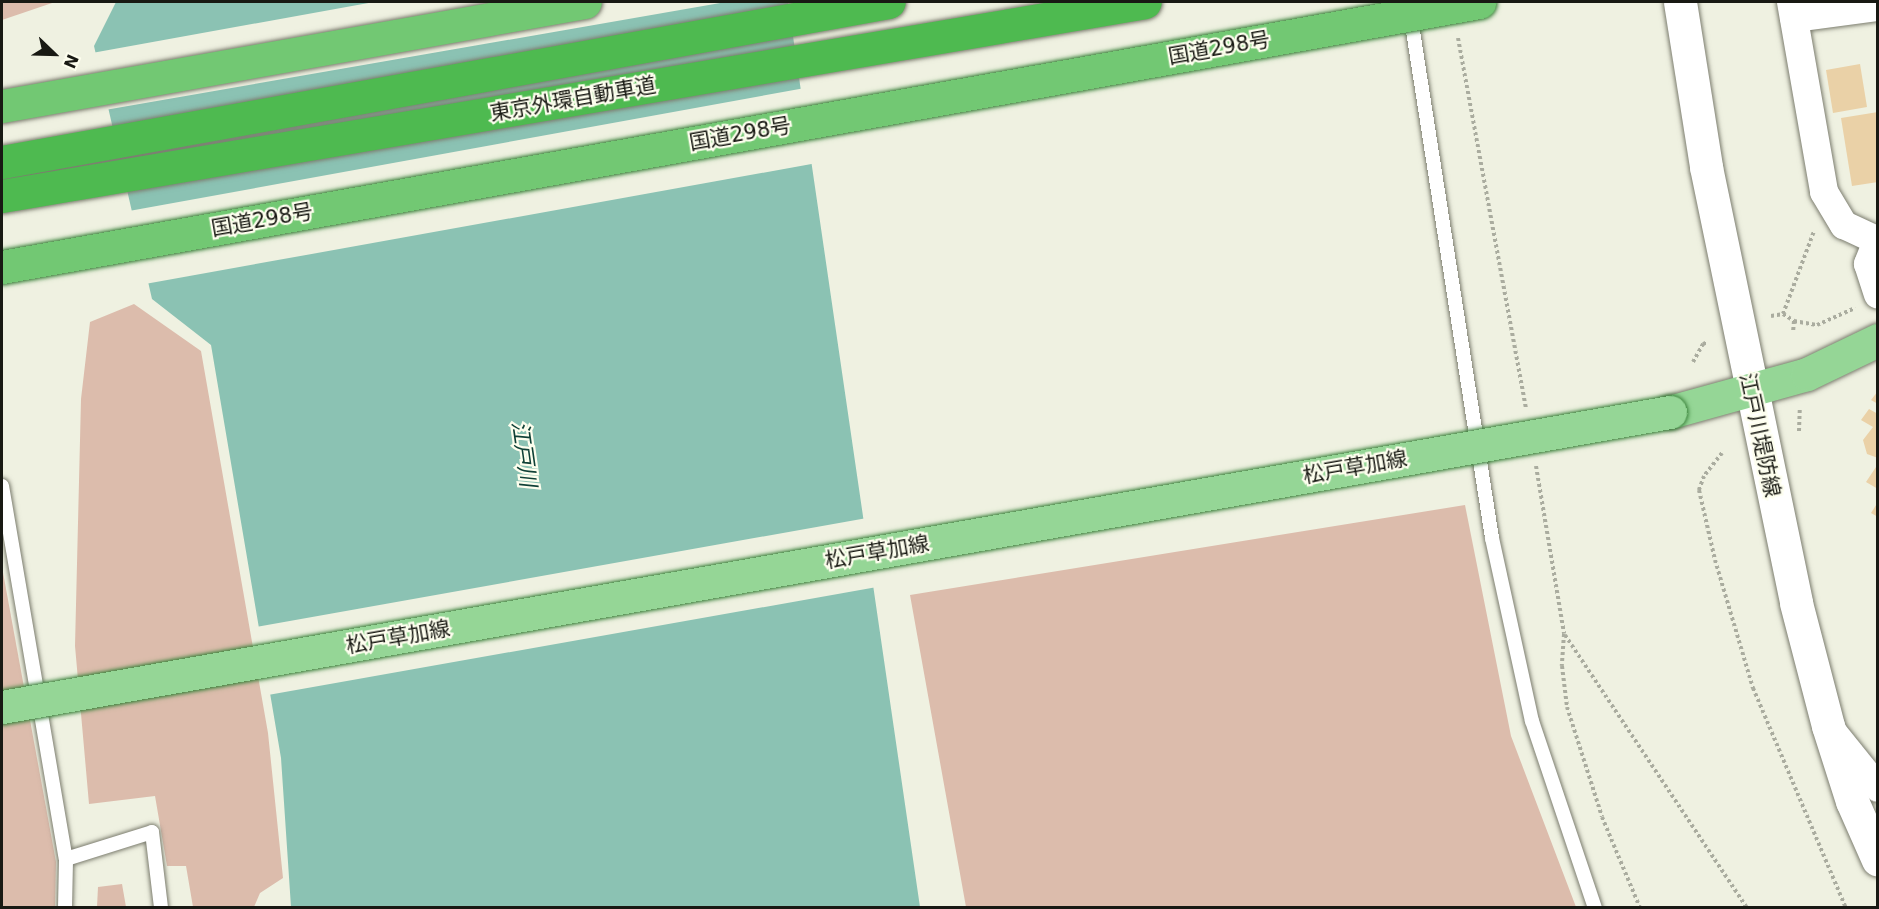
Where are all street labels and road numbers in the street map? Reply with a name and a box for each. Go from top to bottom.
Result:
street label: 国道298号 [1166,27,1272,69]
street label: 東京外環自動車道 [488,72,658,126]
street label: 国道298号 [687,113,793,155]
street label: 国道298号 [209,199,315,241]
street label: 江戸川堤防線 [1735,371,1785,499]
street label: 松戸草加線 [1301,445,1409,489]
street label: 松戸草加線 [823,530,931,574]
street label: 松戸草加線 [344,615,452,659]

